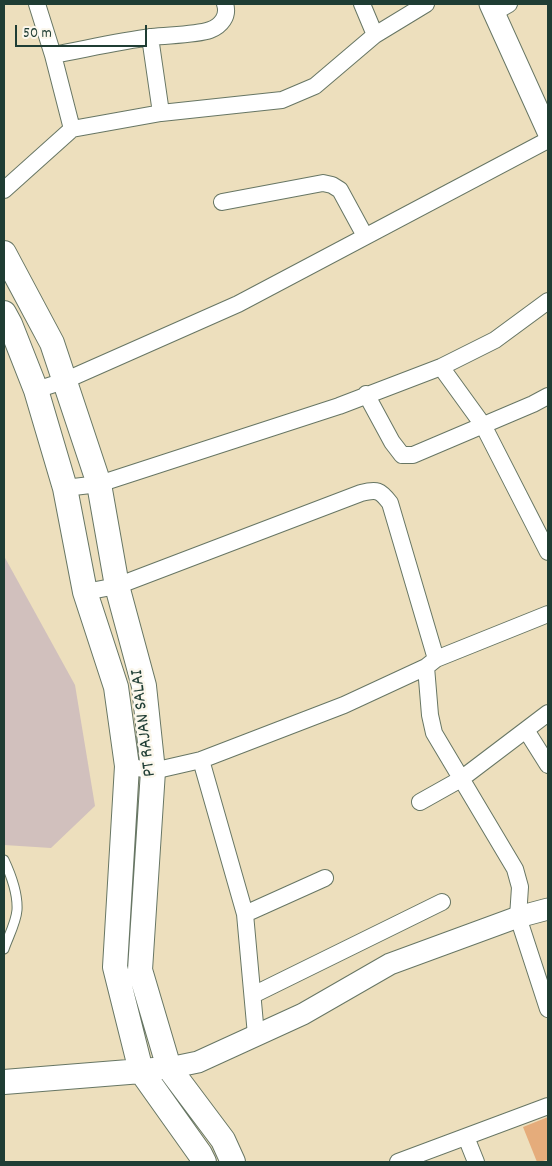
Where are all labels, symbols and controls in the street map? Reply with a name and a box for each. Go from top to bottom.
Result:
scale bar [18,15,150,47]
text: 50 m [23,23,52,45]
street label: PT RAJAN SALAI [128,668,162,778]

